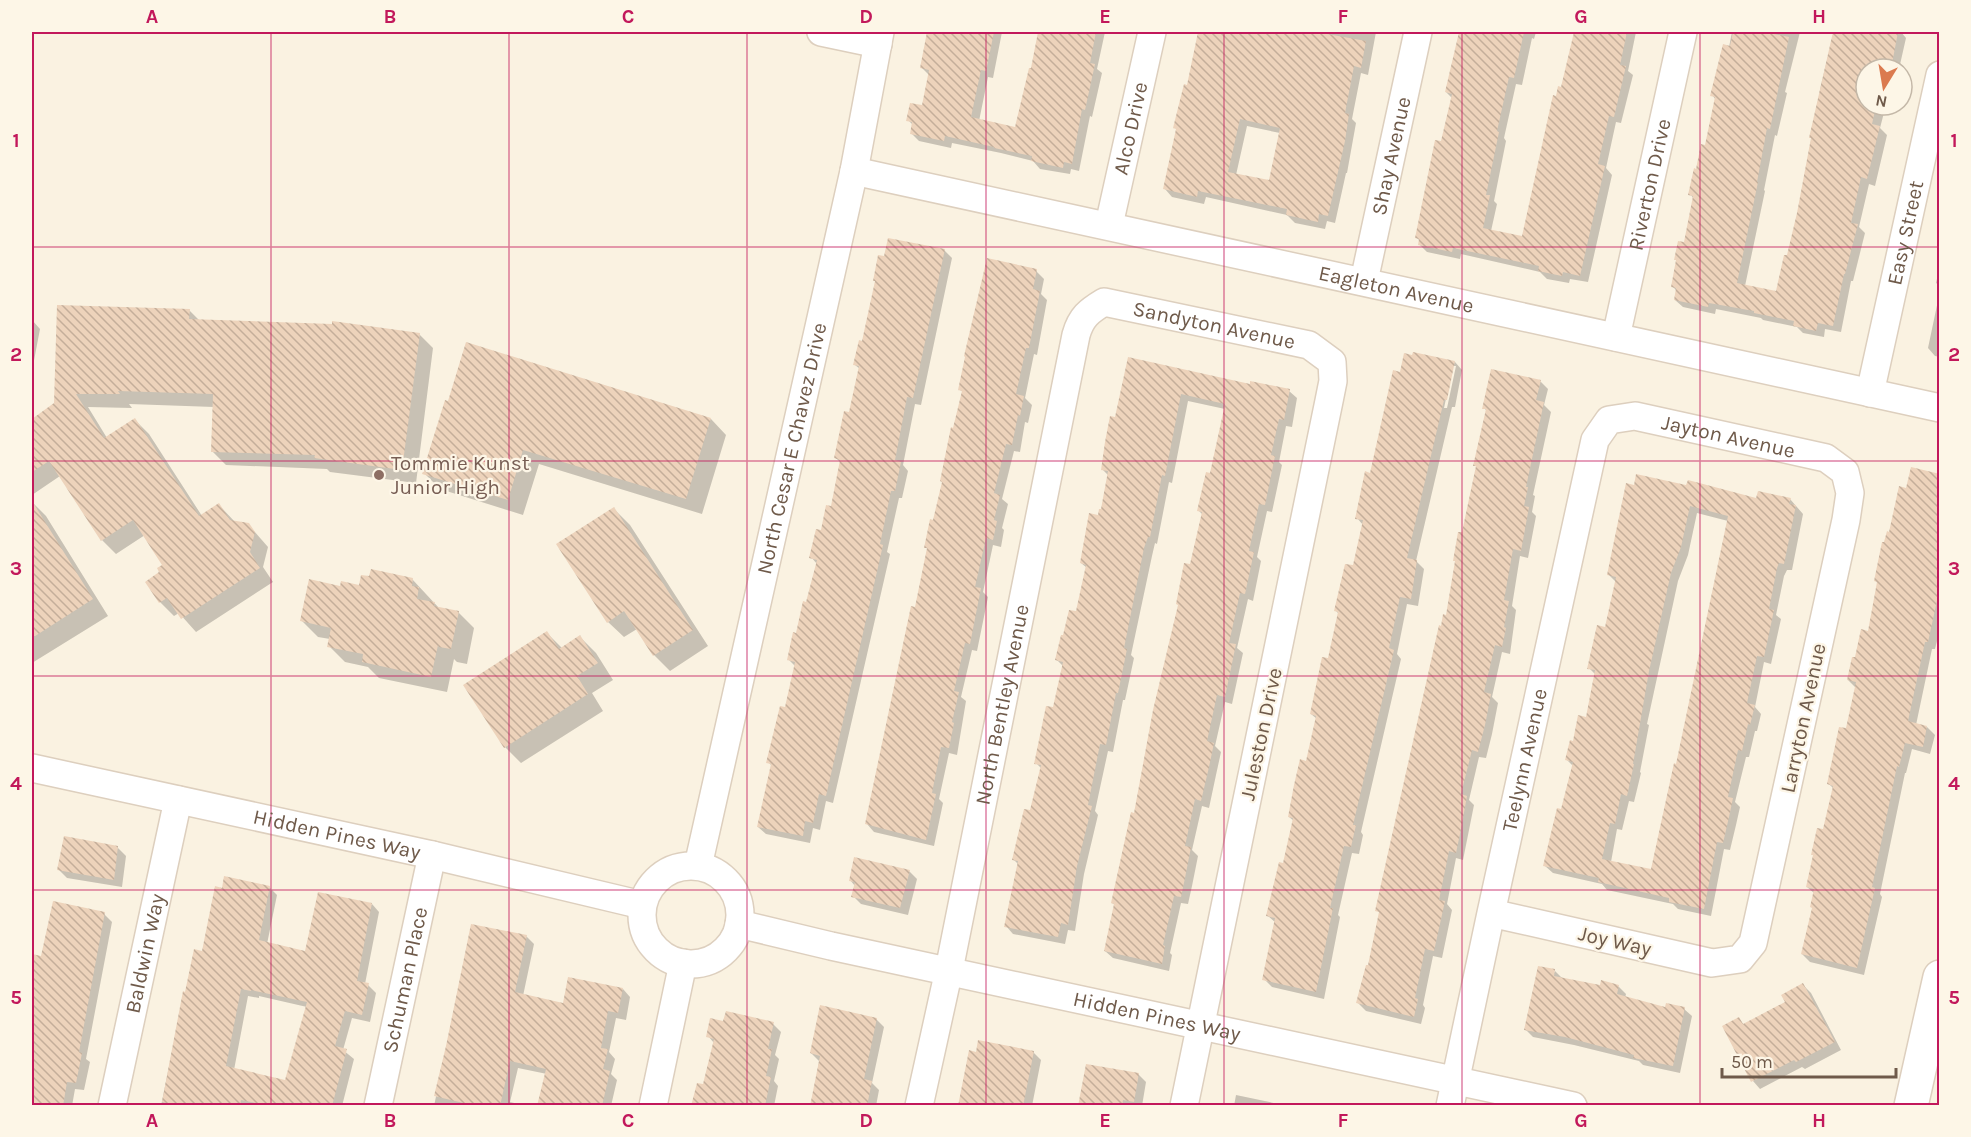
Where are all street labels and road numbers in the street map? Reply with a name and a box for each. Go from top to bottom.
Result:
street label: Alco Drive [1109,80,1153,177]
street label: Shay Avenue [1367,94,1416,218]
street label: Riverton Drive [1623,116,1676,253]
street label: Easy Street [1882,178,1928,287]
street label: Eagleton Avenue [1316,261,1476,318]
street label: Sandyton Avenue [1131,296,1297,354]
street label: North Cesar E Chavez Drive [752,320,832,577]
street label: Jayton Avenue [1659,410,1797,463]
street label: North Bentley Avenue [970,602,1034,807]
street label: Larryton Avenue [1775,641,1831,795]
street label: Juleston Drive [1235,665,1287,803]
street label: Teelynn Avenue [1497,686,1552,834]
street label: Hidden Pines Way [251,804,423,864]
street label: Baldwin Way [120,891,169,1015]
street label: Schuman Place [378,905,432,1055]
street label: Joy Way [1576,921,1654,961]
street label: Hidden Pines Way [1071,987,1243,1046]

